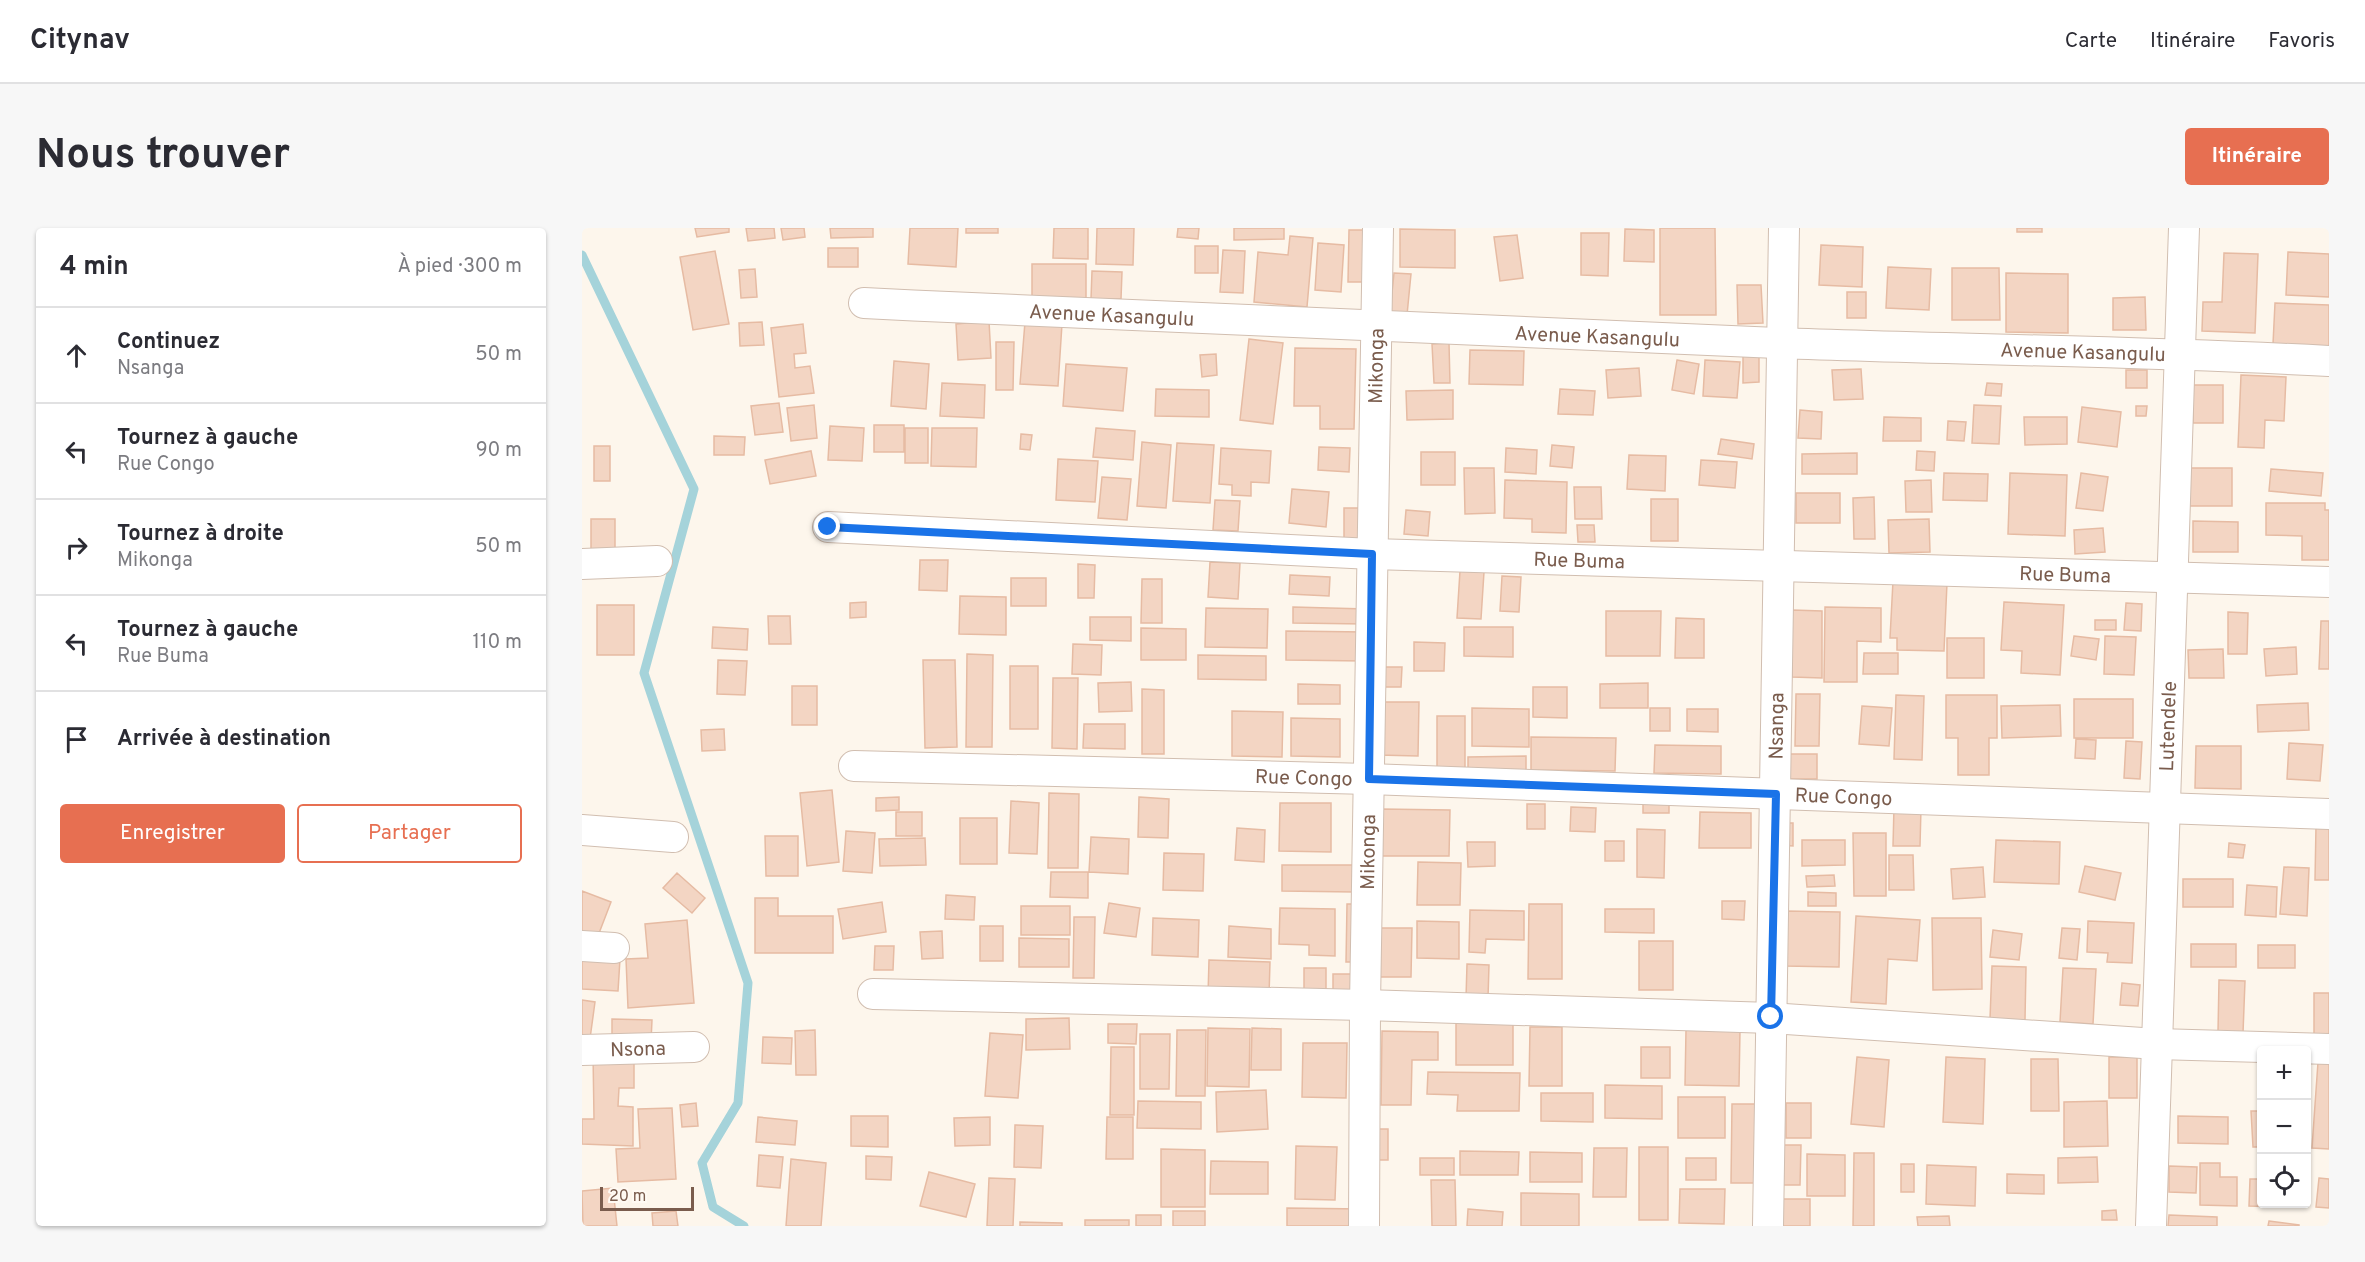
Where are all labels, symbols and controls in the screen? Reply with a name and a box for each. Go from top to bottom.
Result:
text: Citynav [30,23,130,59]
text: Carte [2065,28,2117,55]
text: Itinéraire [2150,28,2235,55]
text: Favoris [2268,28,2335,55]
button: Itinéraire [2185,128,2329,185]
text: Nous trouver [36,130,290,183]
text: 4 min [60,251,129,284]
text: À pied · 300 m [397,254,522,280]
street label: Avenue Kasangulu [1028,300,1195,334]
street label: Avenue Kasangulu [1514,322,1680,354]
street label: Mikonga [1364,328,1391,404]
text: Continuez [117,329,220,356]
icon: ahead [60,339,93,372]
street label: Avenue Kasangulu [2000,339,2166,369]
text: 50 m [475,342,522,368]
text: Nsanga [117,356,184,382]
text: Tournez à gauche [117,425,298,452]
icon: left [60,435,93,468]
text: 90 m [476,438,522,464]
text: Rue Congo [117,452,215,478]
route end [814,513,840,539]
text: Tournez à droite [117,521,284,548]
icon: right [60,531,93,564]
text: 50 m [475,534,522,560]
text: Mikonga [117,548,193,574]
street label: Rue Buma [1533,548,1625,576]
street label: Rue Buma [2019,562,2111,591]
text: Tournez à gauche [117,617,298,644]
icon: left [60,627,93,660]
text: 110 m [473,630,522,656]
text: Rue Buma [117,644,209,670]
street label: Lutendele [2155,681,2184,772]
street label: Nsanga [1764,692,1792,760]
icon: arrive [60,723,93,756]
text: Arrivée à destination [117,726,331,753]
street label: Rue Congo [1255,765,1353,794]
street label: Rue Congo [1794,784,1893,813]
button: Enregistrer [60,804,285,863]
button: Partager [297,804,522,863]
street label: Mikonga [1356,814,1383,890]
route start [1757,1003,1783,1029]
street label: Nsona [610,1037,666,1064]
map controls [2257,1046,2311,1208]
button: + [2257,1046,2311,1100]
button: − [2257,1100,2311,1154]
button: locate [2257,1154,2311,1208]
scale bar [600,1184,694,1212]
text: 20 m [609,1187,646,1207]

